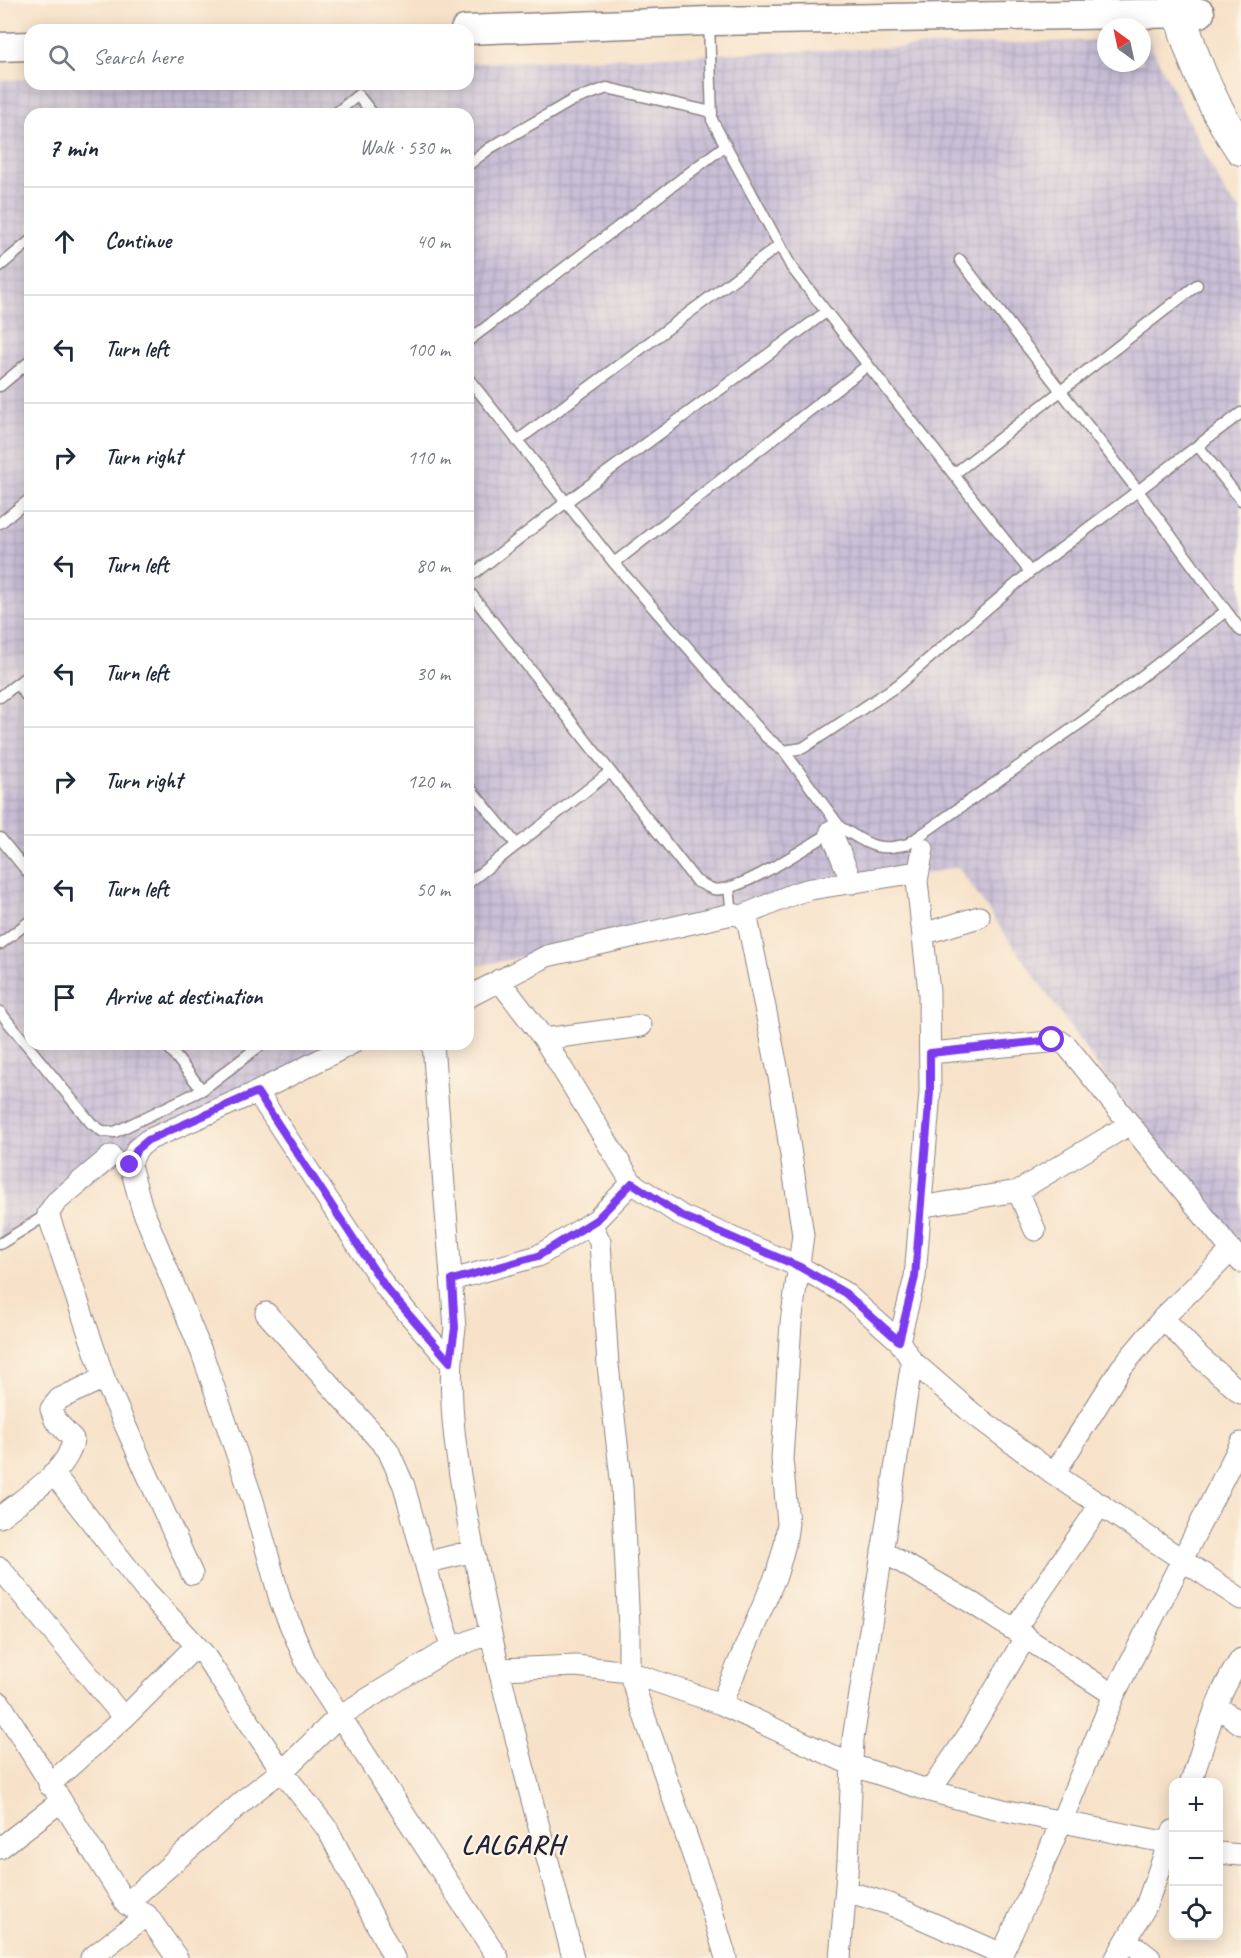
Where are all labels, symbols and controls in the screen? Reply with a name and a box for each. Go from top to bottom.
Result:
north arrow [1097,18,1151,72]
search box [24,24,474,90]
icon: search [45,41,78,74]
text: Search here [93,43,183,71]
text: 7 min [48,131,98,164]
text: Walk · 530 m [360,135,450,160]
icon: ahead [48,225,81,258]
text: Continue [105,227,171,255]
text: 40 m [416,229,450,254]
icon: left [48,333,81,366]
text: Turn left [105,335,169,363]
text: 100 m [407,337,450,362]
icon: right [48,441,81,474]
text: Turn right [105,443,182,471]
text: 110 m [407,445,450,470]
icon: left [48,549,81,582]
text: Turn left [105,551,169,579]
text: 80 m [416,553,450,578]
icon: left [48,657,81,690]
text: Turn left [105,659,169,687]
text: 30 m [416,661,450,686]
icon: right [48,765,81,798]
text: Turn right [105,767,182,795]
text: 120 m [407,769,450,794]
icon: left [48,873,81,906]
text: Turn left [105,875,169,903]
text: 50 m [416,877,450,902]
icon: arrive [48,981,81,1014]
text: Arrive at destination [105,983,262,1011]
route start [1038,1026,1064,1052]
route end [116,1151,142,1177]
map controls [1169,1778,1223,1940]
button: + [1169,1778,1223,1832]
district label: LALGARH [461,1827,569,1861]
button: − [1169,1832,1223,1886]
button: locate [1169,1886,1223,1940]

